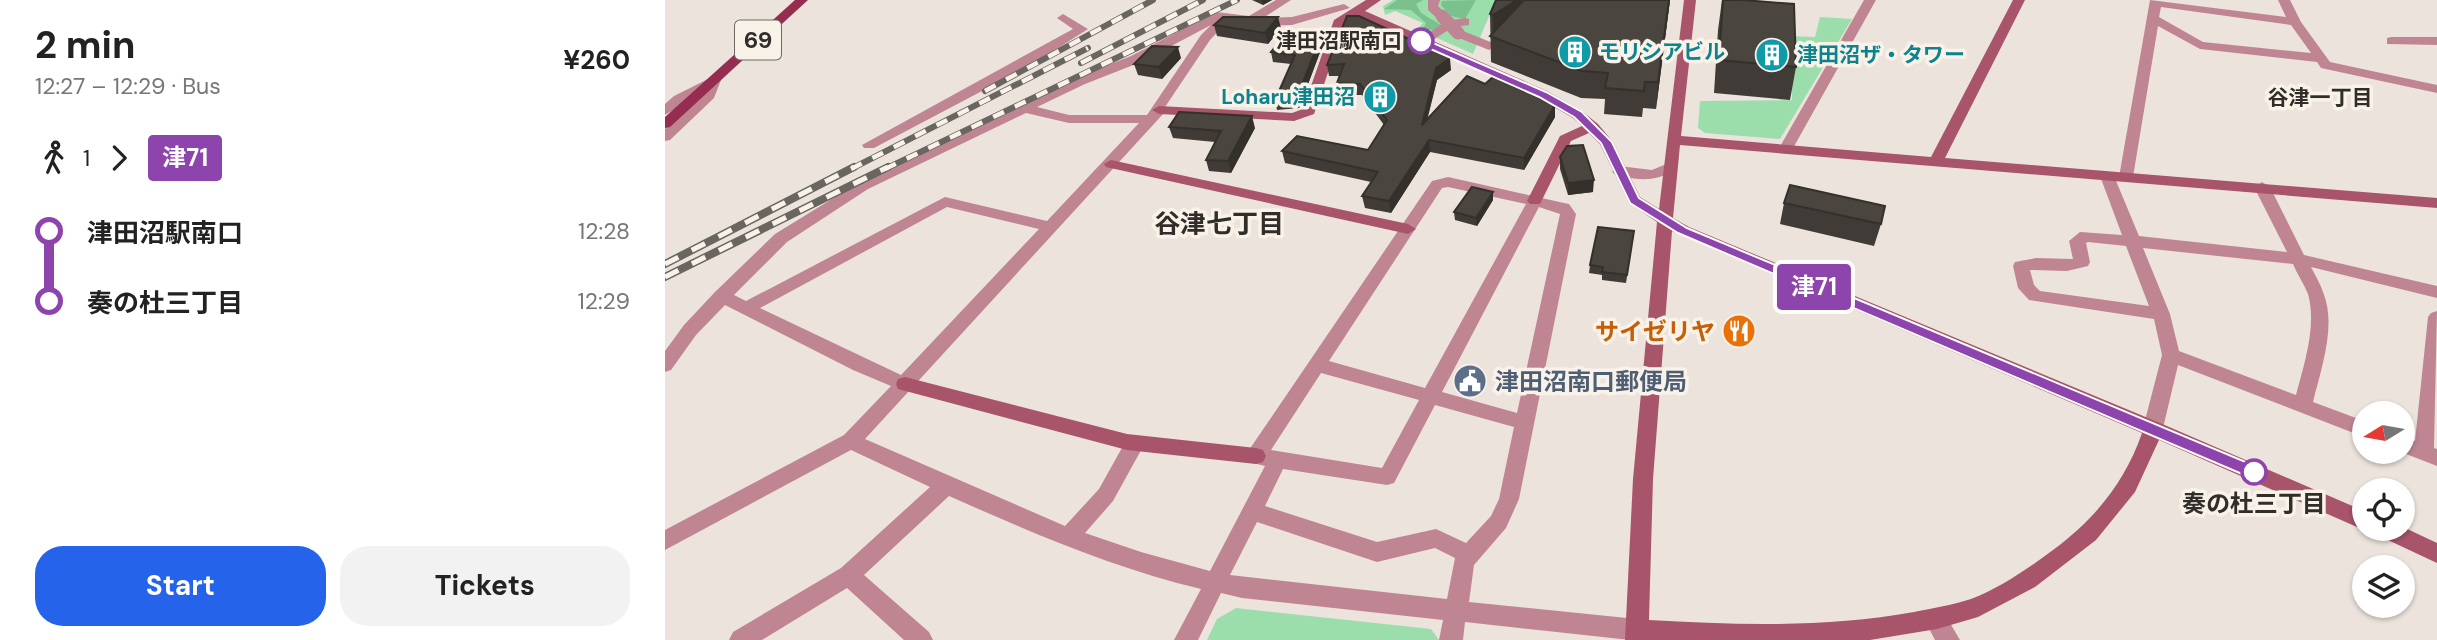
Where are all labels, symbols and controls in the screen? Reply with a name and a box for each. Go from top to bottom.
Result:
text: 2 min [35,20,135,70]
road number: 69 [735,20,781,60]
place label: 津田沼駅南口 [1276,27,1402,55]
marker: 津田沼駅南口 [1408,28,1434,54]
building icon: モリシアビル [1556,33,1594,71]
building icon: 津田沼ザ・タワー [1753,36,1791,74]
place label: モリシアビル [1599,38,1725,66]
place label: 津田沼ザ・タワー [1797,41,1965,69]
text: ¥260 [563,43,630,77]
text: 12:27 – 12:29 · Bus [35,71,221,101]
building icon: Loharu津田沼 [1361,78,1399,116]
place label: Loharu津田沼 [1221,83,1355,111]
district label: 谷津一丁目 [2268,84,2373,112]
icon: walk [35,139,73,177]
icon: forward [100,139,138,177]
text: 津71 [162,142,208,173]
text: 1 [83,143,90,173]
district label: 谷津七丁目 [1154,207,1284,241]
text: 津田沼駅南口 [87,216,243,250]
text: 12:28 [578,216,630,246]
line badge: 津71 [1774,264,1854,310]
text: 津71 [1791,271,1837,302]
text: 奏の杜三丁目 [87,286,243,320]
text: 12:29 [577,286,630,316]
restaurant icon: サイゼリヤ [1720,312,1758,350]
place label: サイゼリヤ [1595,316,1715,347]
public building icon: 津田沼南口郵便局 [1451,362,1489,400]
place label: 津田沼南口郵便局 [1495,366,1687,397]
north arrow [2352,401,2415,464]
map controls [2352,401,2415,618]
marker: 奏の杜三丁目 [2241,459,2267,485]
button: locate [2352,478,2415,541]
place label: 奏の杜三丁目 [2182,488,2326,519]
button: Start [35,546,326,626]
button: Tickets [340,546,630,626]
button: layers [2352,555,2415,618]

